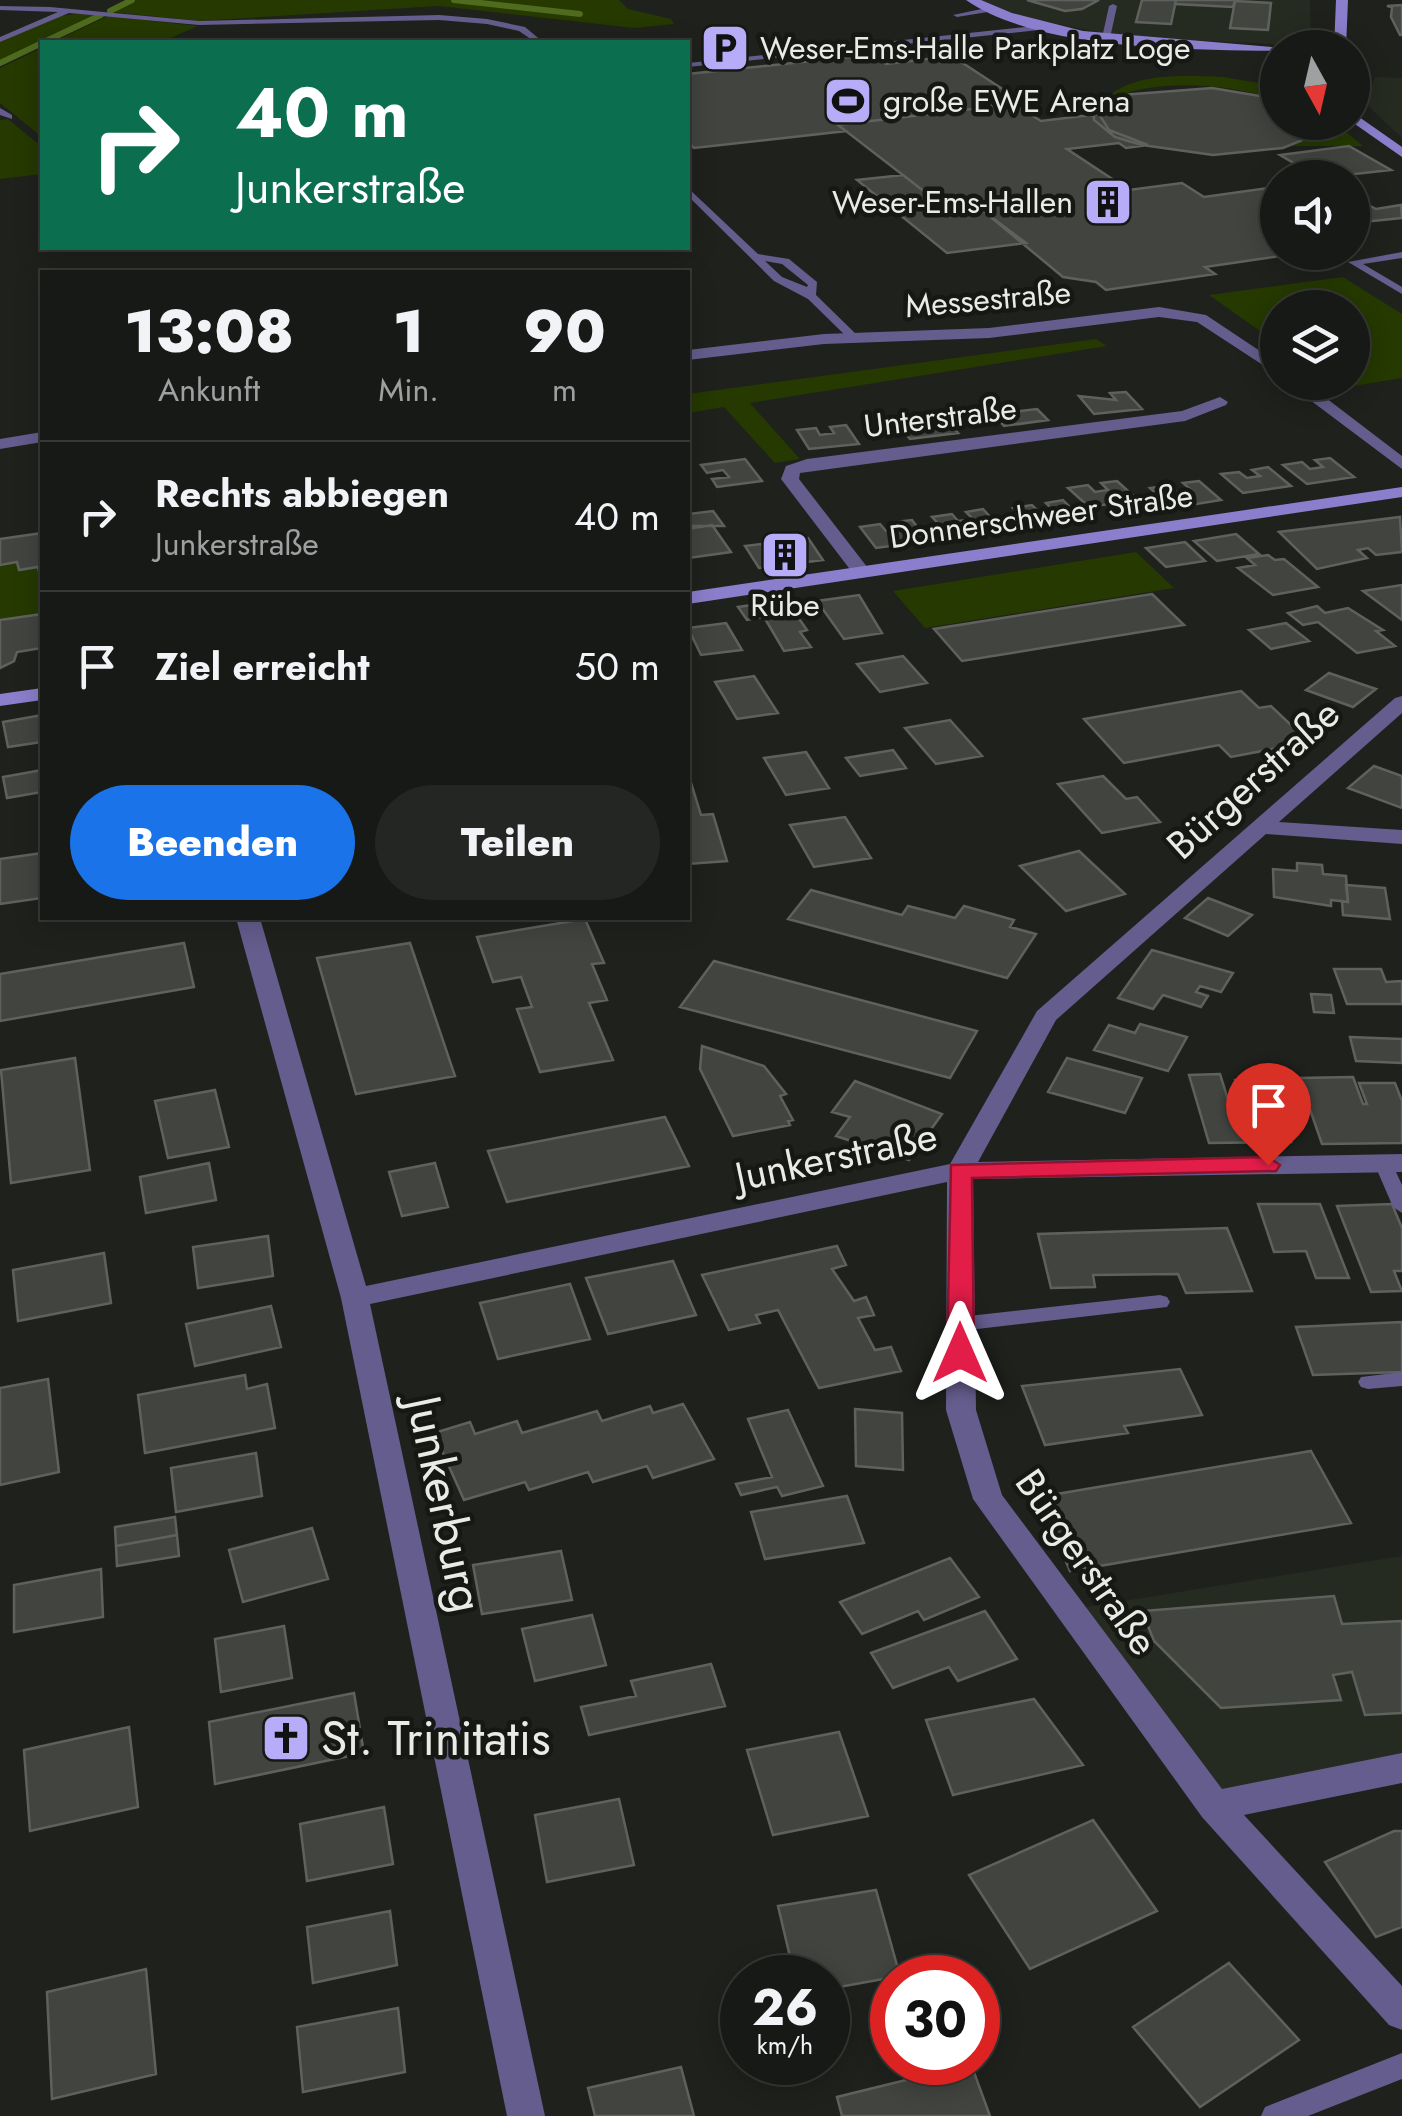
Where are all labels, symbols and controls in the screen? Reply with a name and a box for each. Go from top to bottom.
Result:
parking icon: Weser-Ems-Halle Parkplatz Loge [699,22,751,74]
place label: Weser-Ems-Halle Parkplatz Loge [760,25,1191,71]
north arrow [1260,30,1370,140]
map controls [1260,30,1370,400]
text: 40 m [235,62,409,163]
sports icon: große EWE Arena [822,75,874,127]
place label: große EWE Arena [883,78,1130,124]
icon: right [70,80,200,210]
text: Junkerstraße [235,155,465,220]
button: sound [1260,160,1370,270]
building icon: Weser-Ems-Hallen [1082,176,1134,228]
place label: Weser-Ems-Hallen [832,179,1073,225]
street label: Messestraße [903,269,1073,329]
text: 13:08 [124,288,294,375]
text: 1 [393,288,424,375]
text: 90 [523,288,606,375]
button: layers [1260,290,1370,400]
text: Ankunft [158,367,260,413]
text: Min. [378,367,439,413]
text: m [552,367,577,413]
street label: Unterstraße [861,385,1019,449]
text: Rechts abbiegen [155,466,449,521]
street label: Donnerschweer Straße [886,472,1196,560]
icon: right [70,489,125,544]
text: 40 m [574,489,660,544]
text: Junkerstraße [155,521,319,567]
building icon: Rübe [759,529,811,581]
place label: Rübe [750,582,820,628]
icon: arrive [70,639,125,694]
text: Ziel erreicht [155,639,370,694]
text: 50 m [575,639,660,694]
street label: Bürgerstraße [1154,685,1352,873]
button: Beenden [70,785,355,900]
button: Teilen [375,785,660,900]
pin [1226,1063,1311,1166]
icon: arrive [1241,1078,1296,1133]
street label: Junkerstraße [725,1106,942,1207]
position arrow [908,1301,1012,1405]
street label: Junkerburg [388,1384,502,1618]
street label: Bürgerstraße [1001,1457,1173,1667]
place label: St. Trinitatis [321,1704,551,1773]
church icon: St. Trinitatis [260,1712,312,1764]
speed limit sign: 30 [870,1955,1000,2085]
text: 26 [752,1971,818,2044]
text: km/h [757,2027,813,2063]

